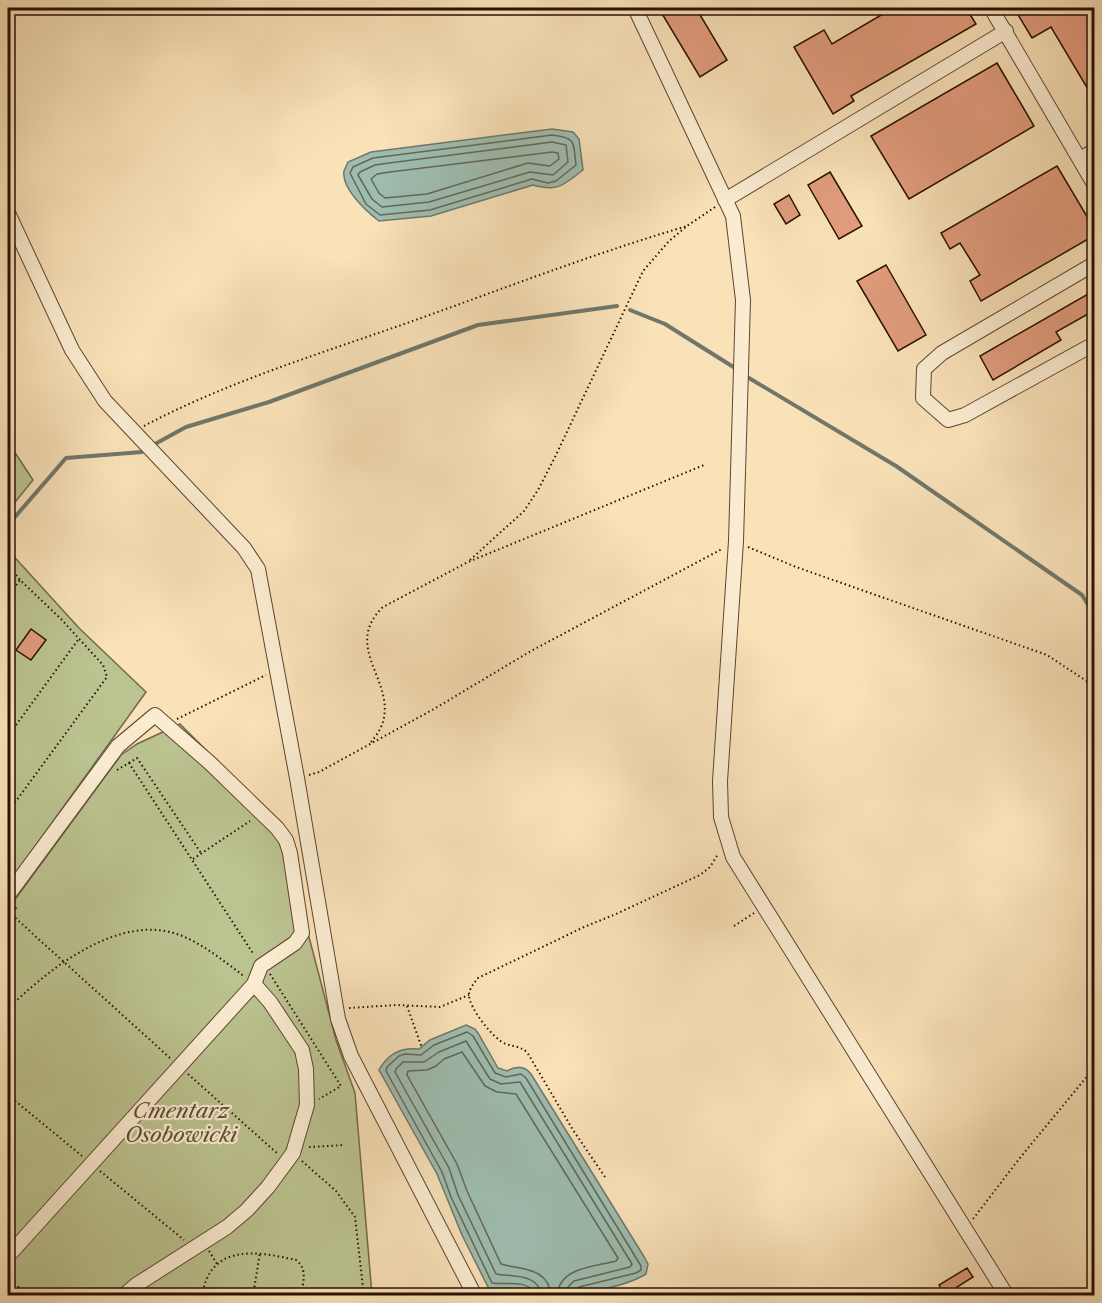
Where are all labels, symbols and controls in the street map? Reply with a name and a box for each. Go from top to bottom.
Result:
park label: Cmentarz Osobowicki [125,1098,238,1147]

